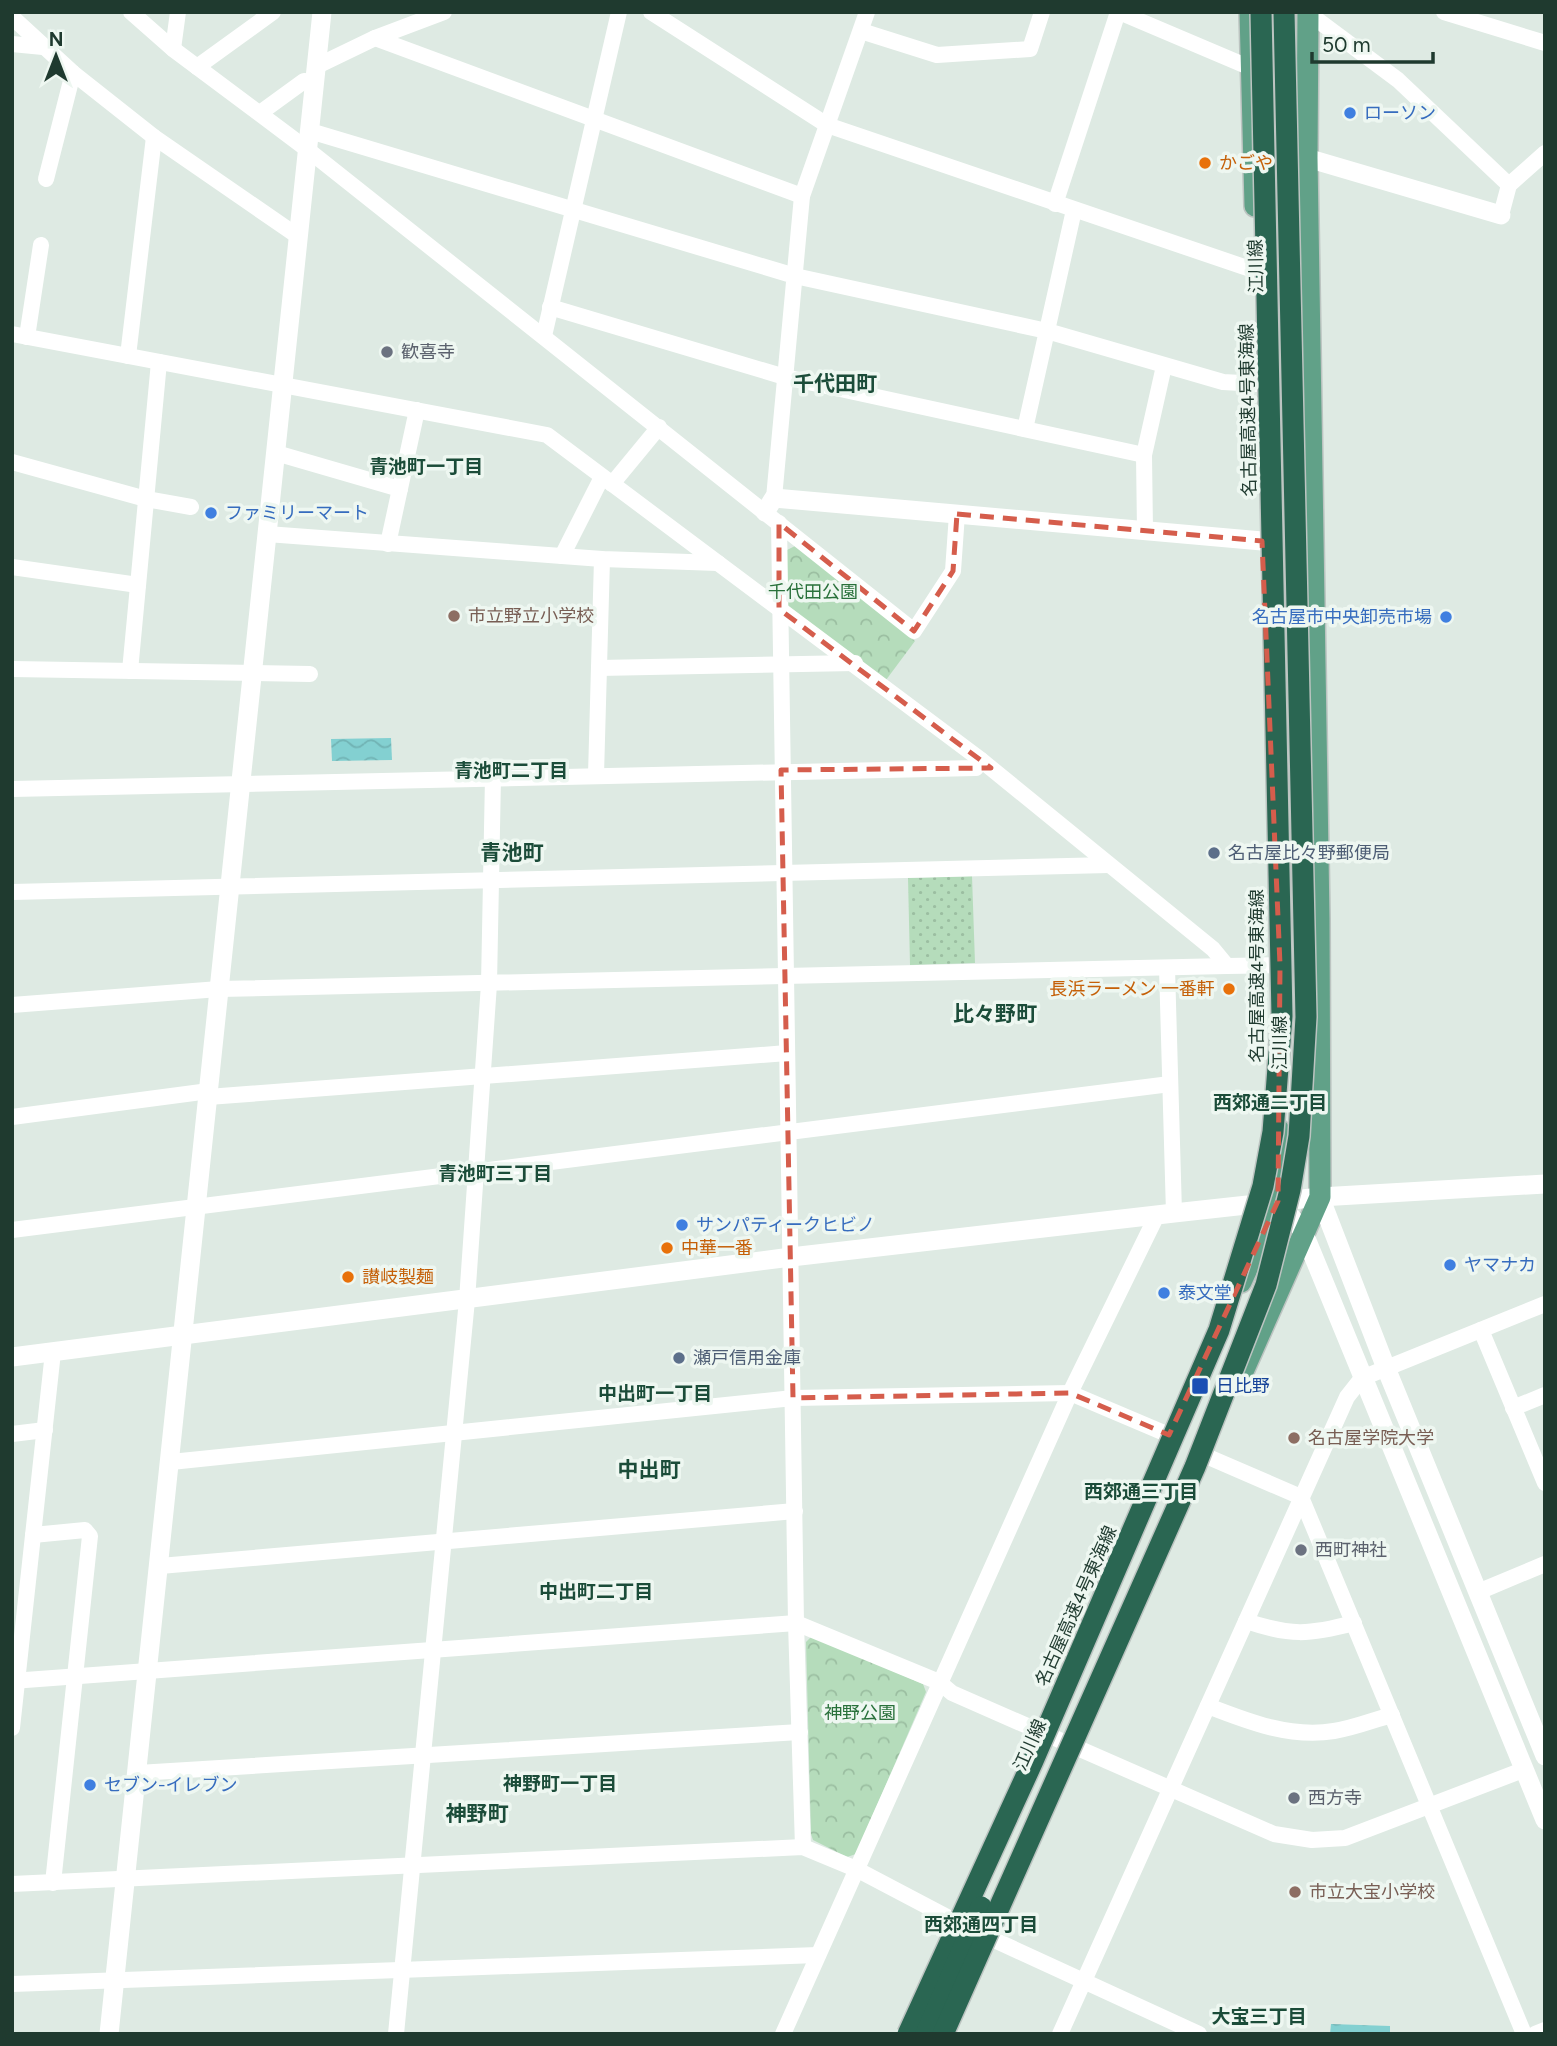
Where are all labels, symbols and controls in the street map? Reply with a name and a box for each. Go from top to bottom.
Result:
north arrow [21,21,91,91]
scale bar [1312,21,1433,65]
text: N [49,28,63,51]
text: 50 m [1322,32,1371,57]
place label: ローソン [1364,102,1436,124]
marker: ローソン [1342,105,1358,121]
place label: かごや [1219,152,1273,174]
marker: かごや [1197,155,1213,171]
street label: 江川線 [1245,239,1267,293]
street label: 名古屋高速4号東海線 [1235,323,1261,497]
place label: 歓喜寺 [401,341,455,363]
marker: 歓喜寺 [379,344,395,360]
district label: 千代田町 [793,371,877,396]
district label: 青池町一丁目 [369,455,483,478]
place label: ファミリーマート [225,502,369,524]
marker: ファミリーマート [203,505,219,521]
park label: 千代田公園 [768,581,858,603]
place label: 市立野立小学校 [468,605,594,627]
place label: 名古屋市中央卸売市場 [1252,606,1432,628]
marker: 市立野立小学校 [446,608,462,624]
marker: 名古屋市中央卸売市場 [1438,609,1454,625]
district label: 青池町二丁目 [454,759,568,782]
district label: 青池町 [481,840,544,865]
place label: 名古屋比々野郵便局 [1228,842,1390,864]
marker: 名古屋比々野郵便局 [1206,845,1222,861]
street label: 名古屋高速4号東海線 [1246,889,1268,1063]
place label: 長浜ラーメン 一番軒 [1049,978,1215,1000]
marker: 長浜ラーメン 一番軒 [1221,981,1237,997]
district label: 比々野町 [953,1001,1037,1026]
street label: 江川線 [1269,1016,1291,1070]
district label: 西郊通二丁目 [1213,1091,1327,1114]
district label: 青池町三丁目 [438,1162,552,1185]
place label: サンパティークヒビノ [696,1214,875,1236]
marker: サンパティークヒビノ [674,1217,690,1233]
place label: 中華一番 [681,1237,753,1259]
marker: 中華一番 [659,1240,675,1256]
place label: ヤマナカ [1464,1254,1536,1276]
marker: ヤマナカ [1442,1257,1458,1273]
place label: 讃岐製麺 [362,1266,434,1288]
marker: 讃岐製麺 [340,1269,356,1285]
place label: 泰文堂 [1178,1282,1232,1304]
marker: 泰文堂 [1156,1285,1172,1301]
place label: 瀬戸信用金庫 [693,1347,801,1369]
marker: 瀬戸信用金庫 [671,1350,687,1366]
place label: 日比野 [1216,1375,1270,1397]
marker: 日比野 [1190,1376,1210,1396]
district label: 中出町一丁目 [598,1382,712,1405]
place label: 名古屋学院大学 [1308,1427,1434,1449]
marker: 名古屋学院大学 [1286,1430,1302,1446]
district label: 中出町 [618,1457,681,1482]
district label: 西郊通三丁目 [1084,1480,1198,1503]
street label: 名古屋高速4号東海線 [1031,1522,1121,1690]
place label: 西町神社 [1315,1539,1387,1561]
marker: 西町神社 [1293,1542,1309,1558]
district label: 中出町二丁目 [539,1580,653,1603]
park label: 神野公園 [824,1702,896,1724]
street label: 江川線 [1009,1716,1051,1774]
district label: 神野町一丁目 [503,1772,617,1795]
place label: セブン-イレブン [104,1774,238,1796]
marker: セブン-イレブン [82,1777,98,1793]
place label: 西方寺 [1308,1787,1362,1809]
marker: 西方寺 [1286,1790,1302,1806]
district label: 神野町 [446,1801,509,1826]
place label: 市立大宝小学校 [1309,1881,1435,1903]
marker: 市立大宝小学校 [1287,1884,1303,1900]
district label: 西郊通四丁目 [924,1913,1038,1936]
district label: 大宝三丁目 [1211,2005,1307,2028]

